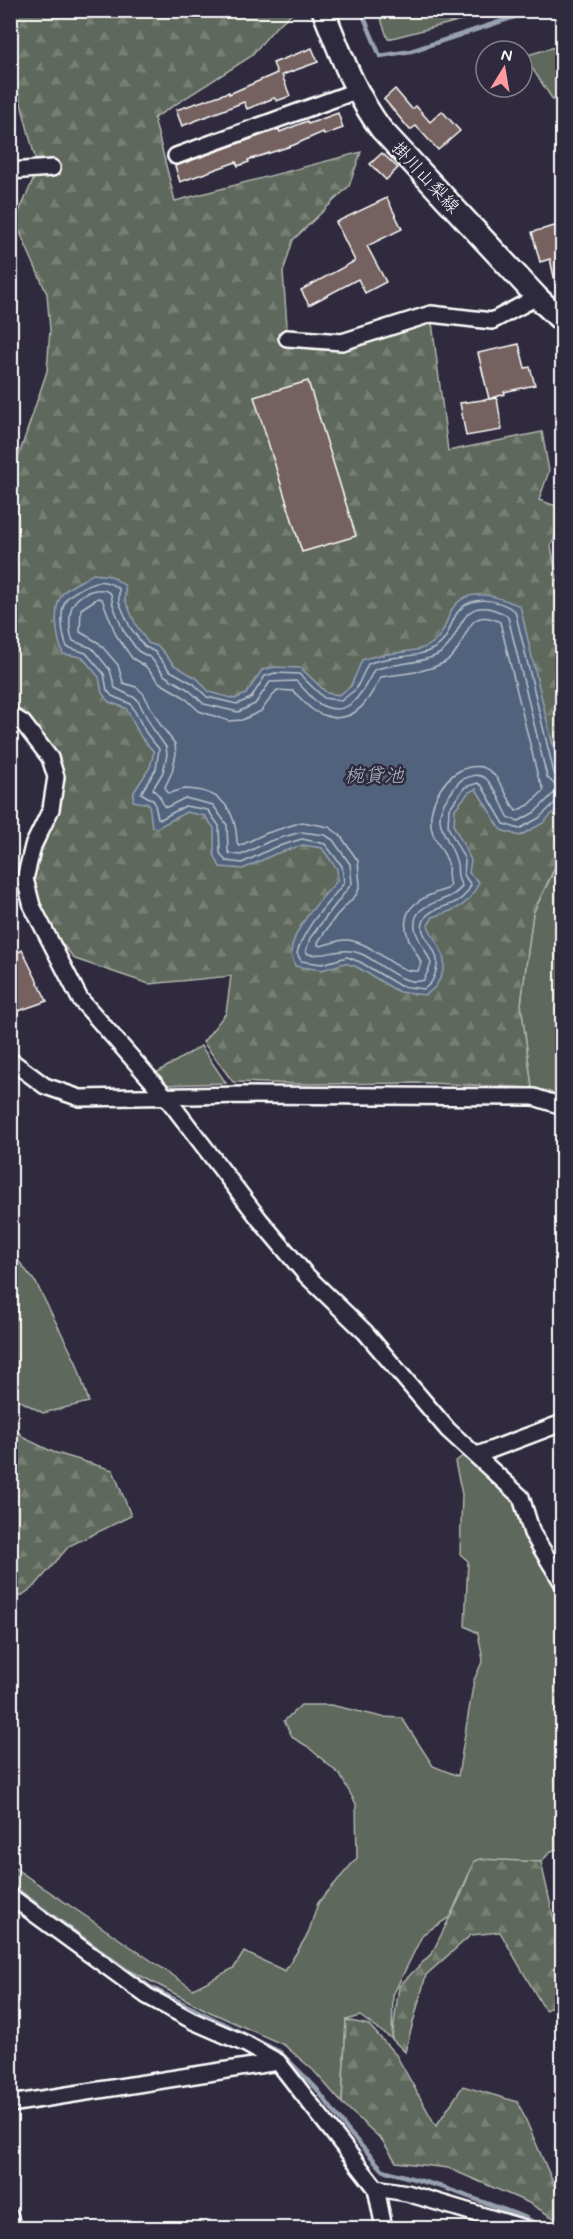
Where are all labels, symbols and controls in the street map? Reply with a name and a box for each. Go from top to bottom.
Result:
north arrow [474,39,534,99]
text: N [499,44,514,67]
street label: 掛川山梨線 [386,137,464,219]
water label: 椀貸池 [344,763,405,790]

